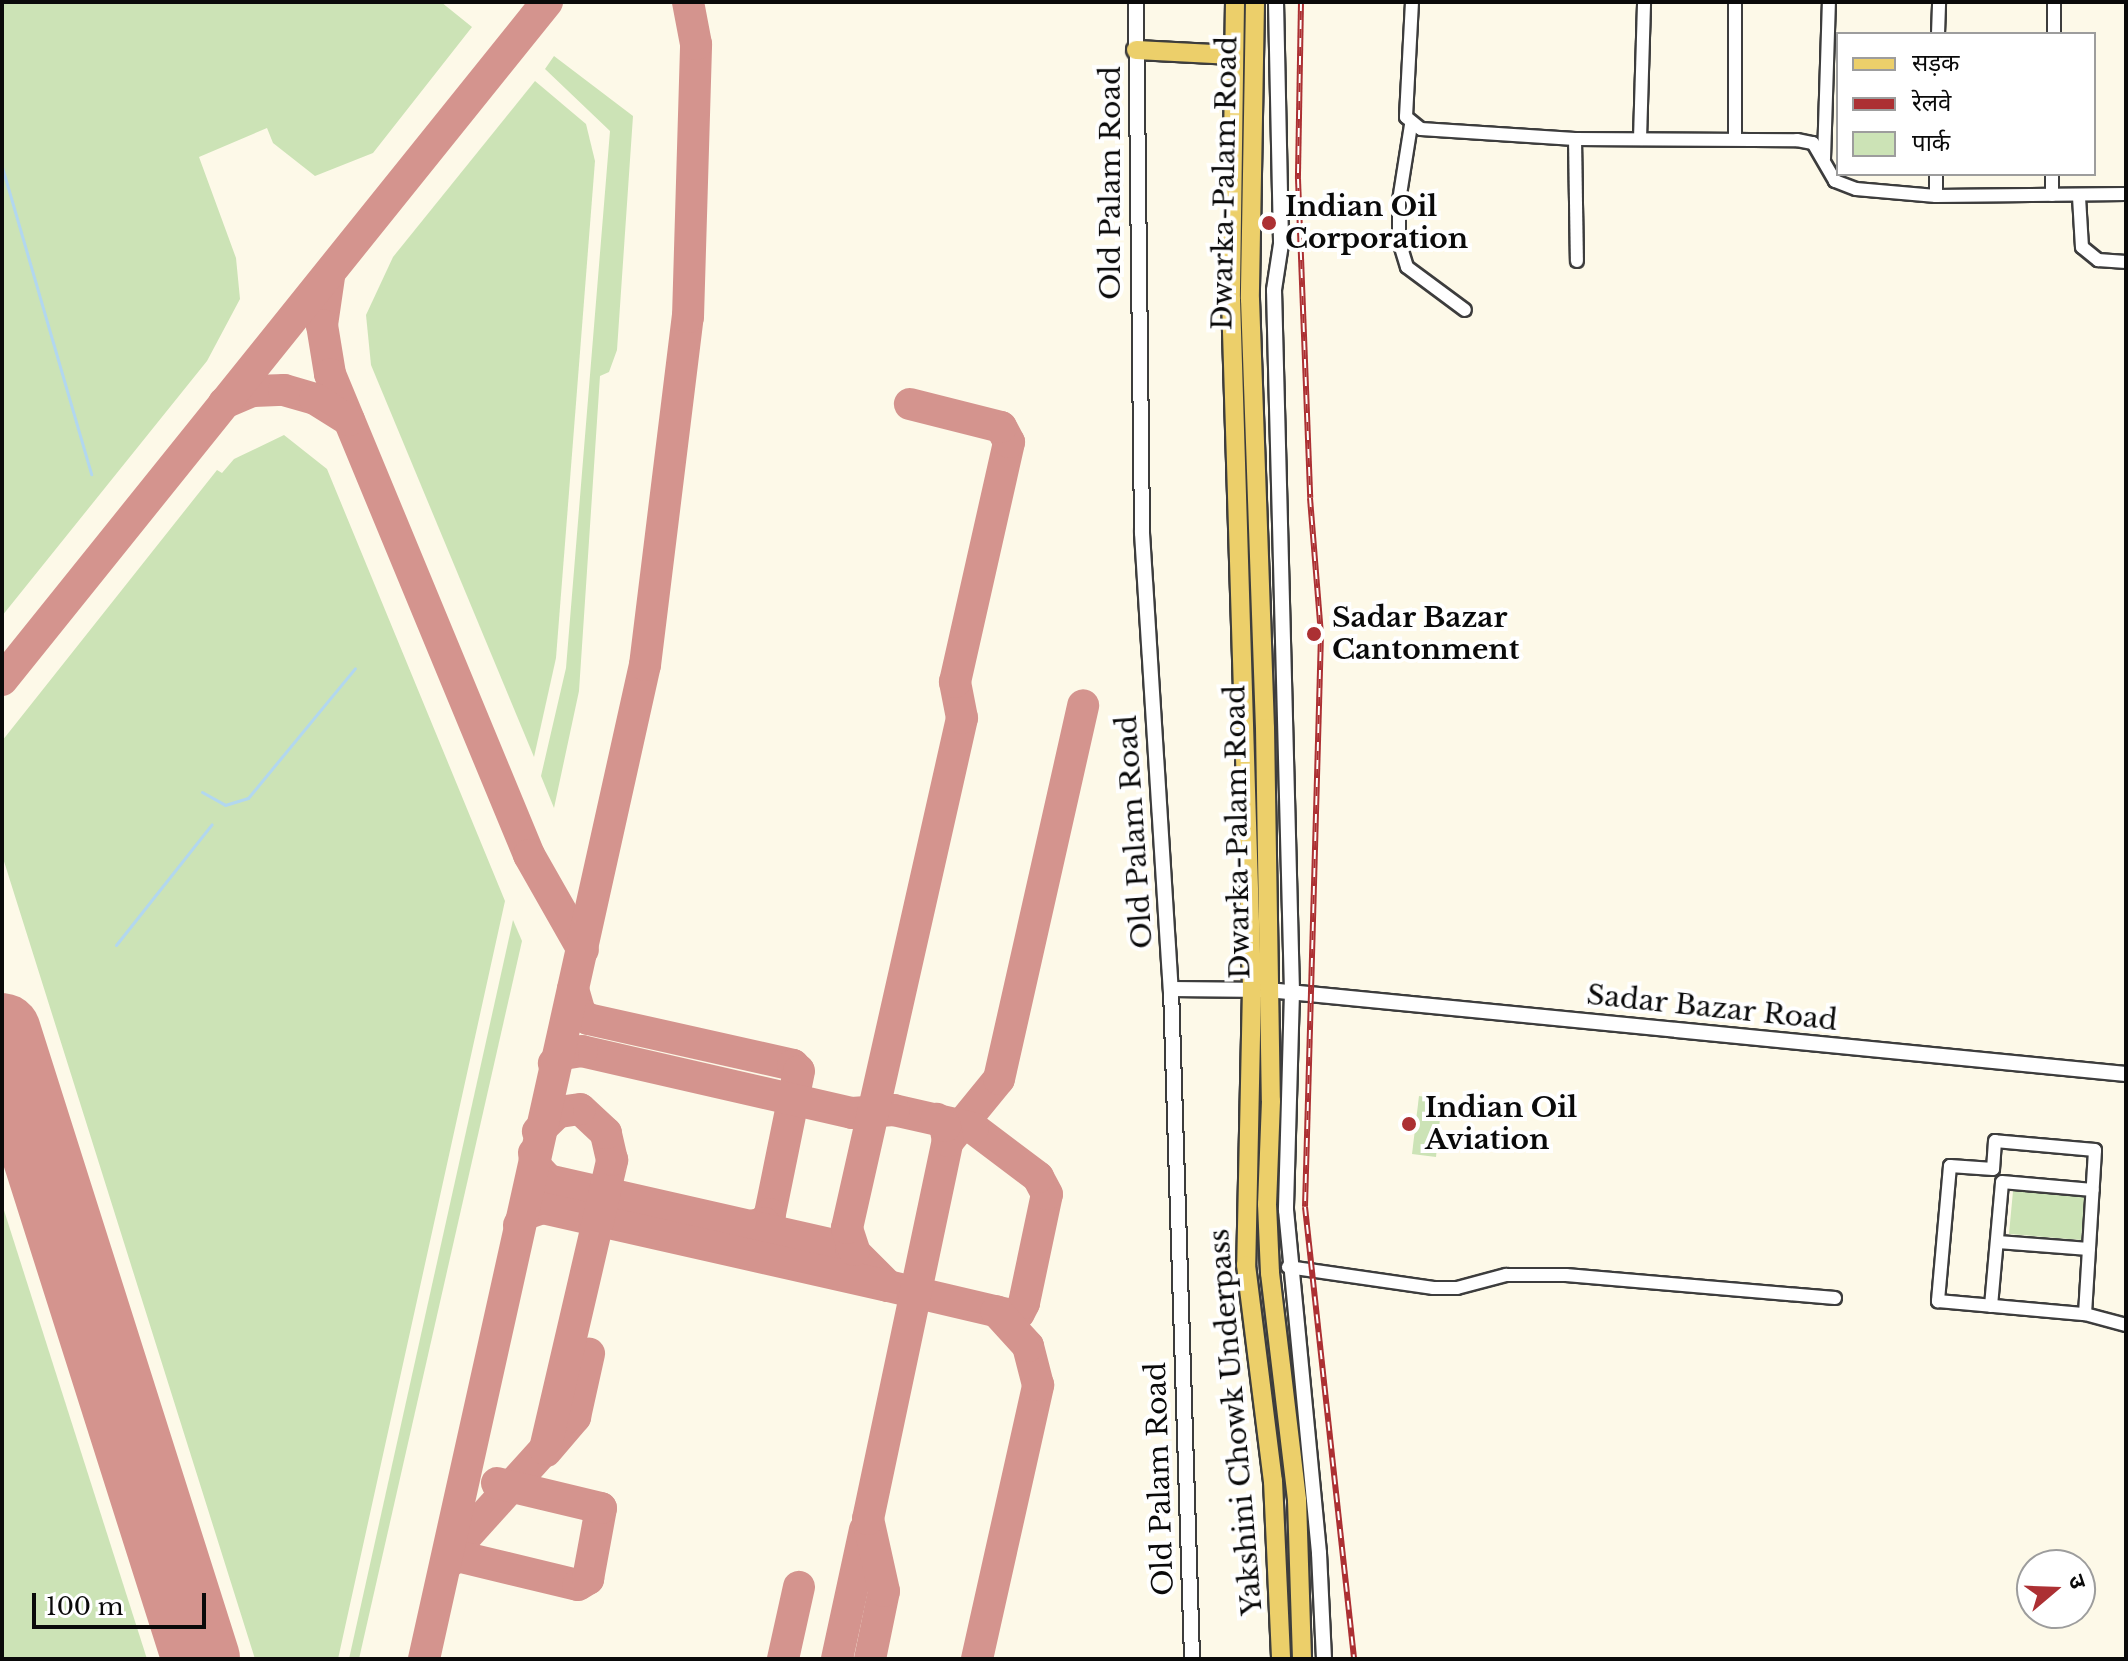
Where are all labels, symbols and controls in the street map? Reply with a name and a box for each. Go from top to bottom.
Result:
legend [1836,32,2096,176]
street label: Dwarka-Palam Road [1206,36,1244,330]
text: सड़क [1912,48,1960,77]
street label: Old Palam Road [1094,66,1128,300]
text: रेलवे [1912,88,1951,117]
text: पार्क [1912,128,1950,157]
place label: Indian Oil Corporation [1285,190,1468,256]
marker: Indian Oil Corporation [1260,214,1278,232]
place label: Sadar Bazar Cantonment [1332,601,1519,667]
marker: Sadar Bazar Cantonment [1303,623,1325,645]
street label: Dwarka-Palam Road [1219,685,1257,979]
street label: Old Palam Road [1110,714,1160,950]
street label: Sadar Bazar Road [1584,978,1840,1038]
place label: Indian Oil Aviation [1425,1091,1577,1157]
marker: Indian Oil Aviation [1400,1115,1418,1133]
street label: Yakshini Chowk Underpass [1202,1227,1270,1617]
street label: Old Palam Road [1139,1362,1181,1596]
north arrow [2016,1549,2096,1629]
text: उ [2062,1571,2092,1592]
scale bar [36,1577,210,1627]
text: 100 m [46,1592,124,1621]

